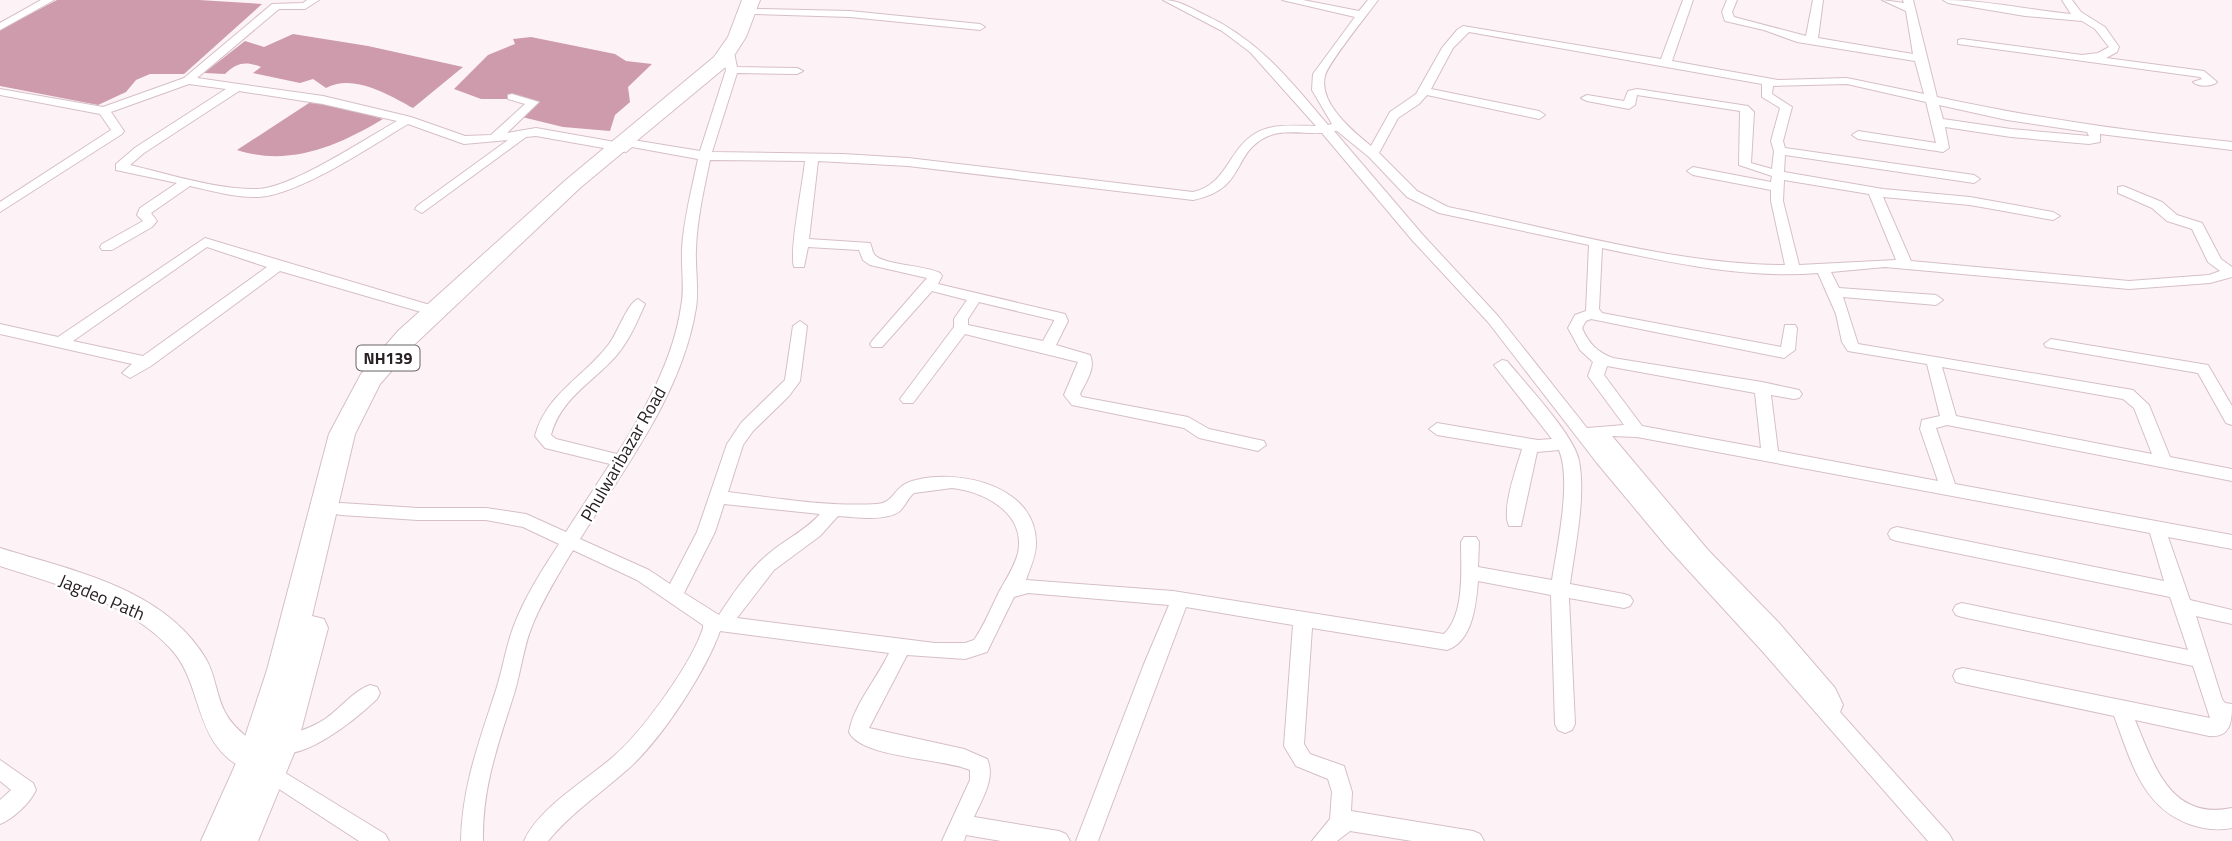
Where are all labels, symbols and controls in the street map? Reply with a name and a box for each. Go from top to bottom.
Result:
road number: NH139 [356,346,420,370]
street label: Phulwaribazar Road [573,382,673,526]
street label: Jagdeo Path [55,567,149,627]

